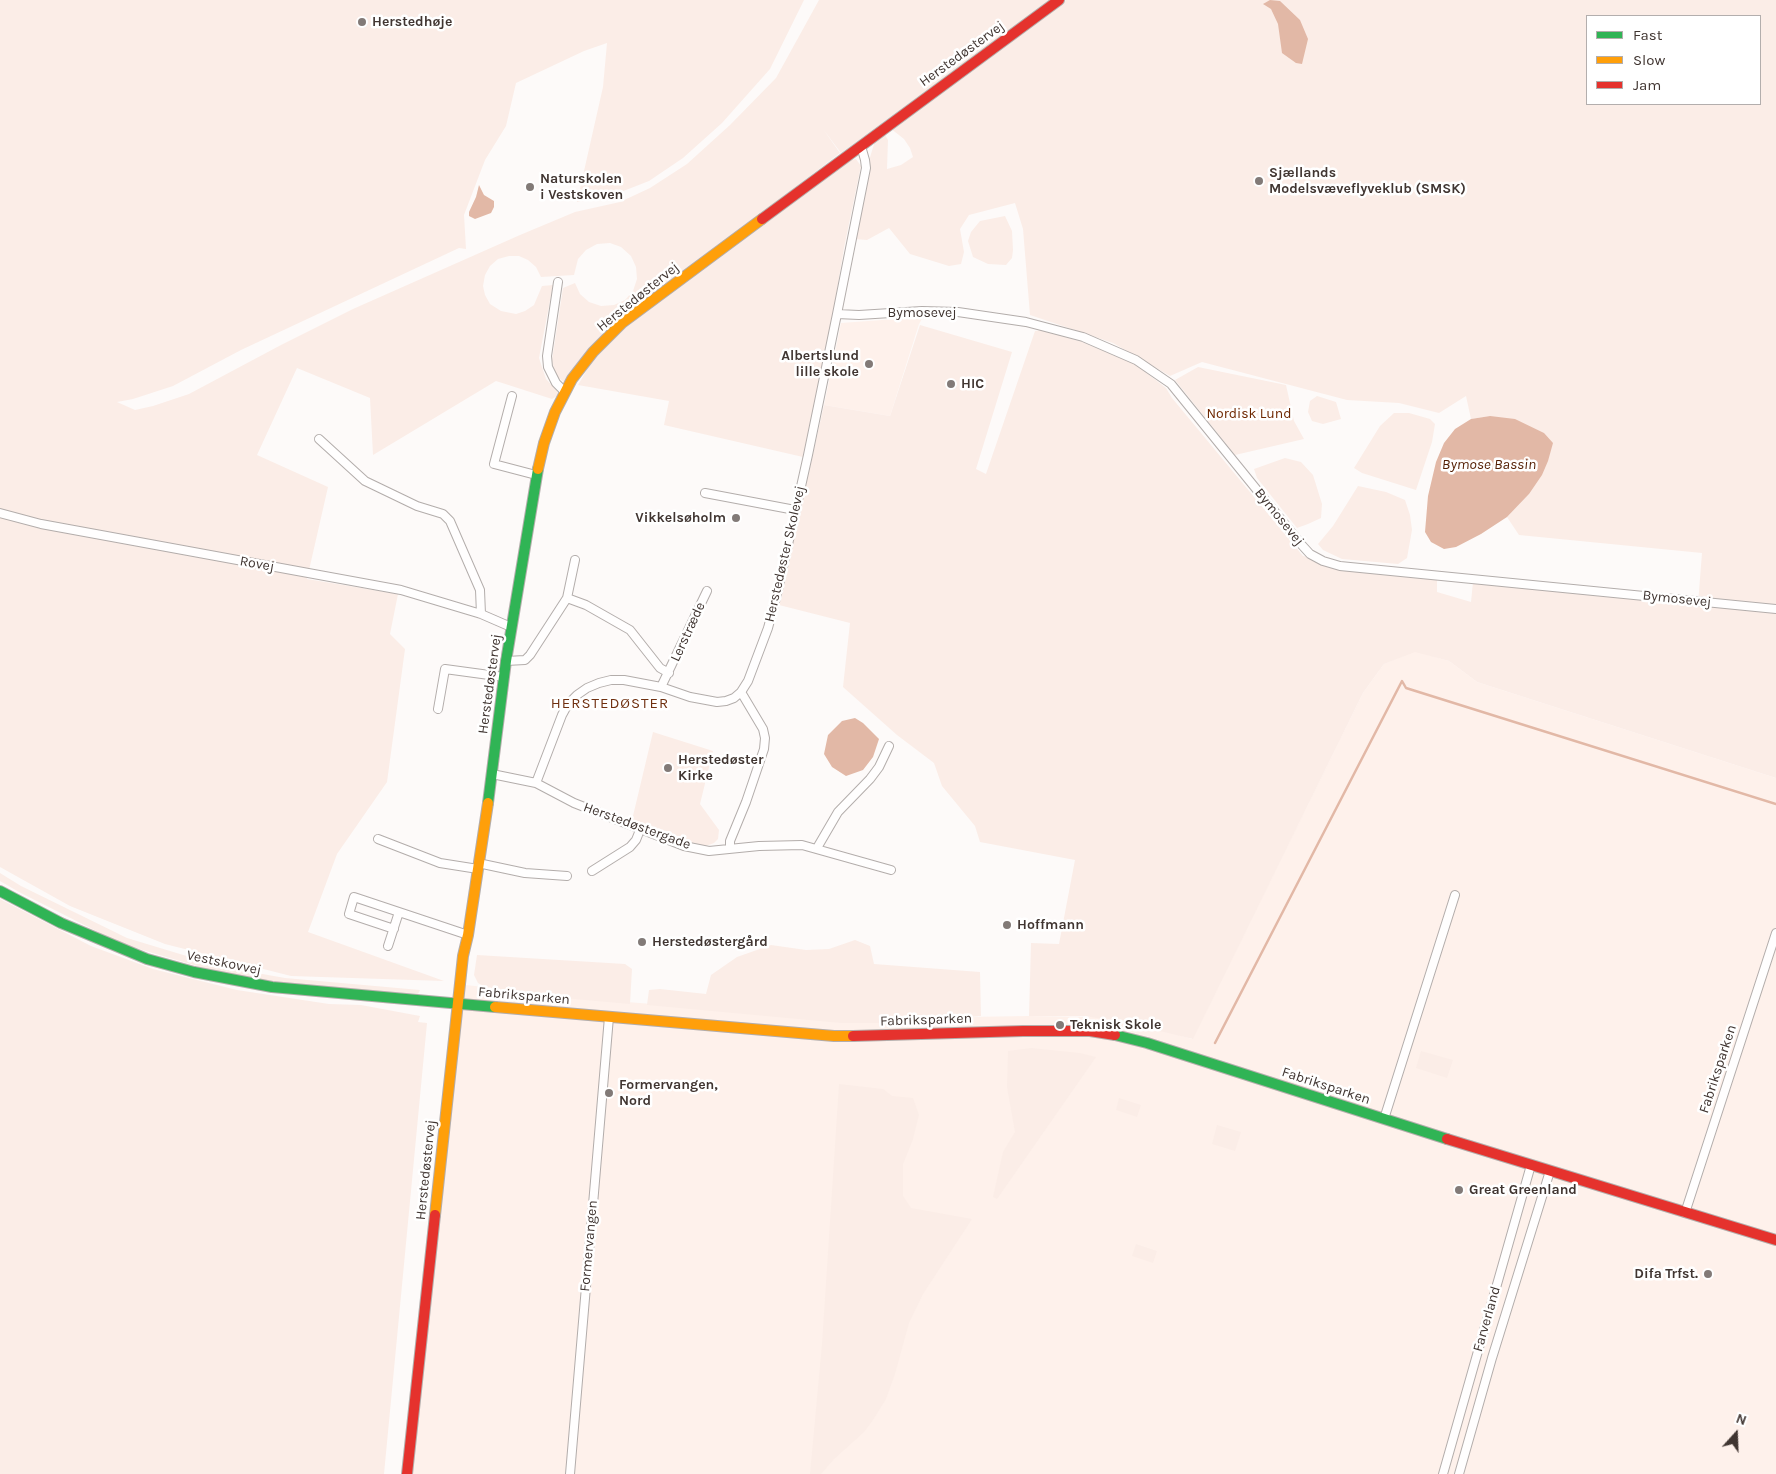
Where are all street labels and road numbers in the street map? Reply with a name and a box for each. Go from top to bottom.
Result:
street label: Herstedøstervej [916,18,1008,90]
street label: Herstedøstervej [594,259,682,335]
street label: Bymosevej [887,305,957,321]
street label: Herstedøster Skolevej [761,484,809,624]
street label: Bymosevej [1251,485,1307,549]
street label: Rovej [238,553,276,575]
street label: Bymosevej [1642,587,1712,611]
street label: Lerstræde [667,600,709,664]
street label: Herstedøstervej [475,633,505,735]
street label: Herstedøstergade [581,799,693,853]
street label: Vestskovvej [185,947,263,979]
street label: Fabriksparken [477,984,571,1008]
street label: Fabriksparken [880,1010,972,1030]
street label: Fabriksparken [1696,1023,1740,1115]
street label: Fabriksparken [1280,1064,1372,1108]
street label: Herstedøstervej [412,1119,440,1221]
street label: Formervangen [577,1200,601,1292]
street label: Farverland [1470,1284,1504,1354]

